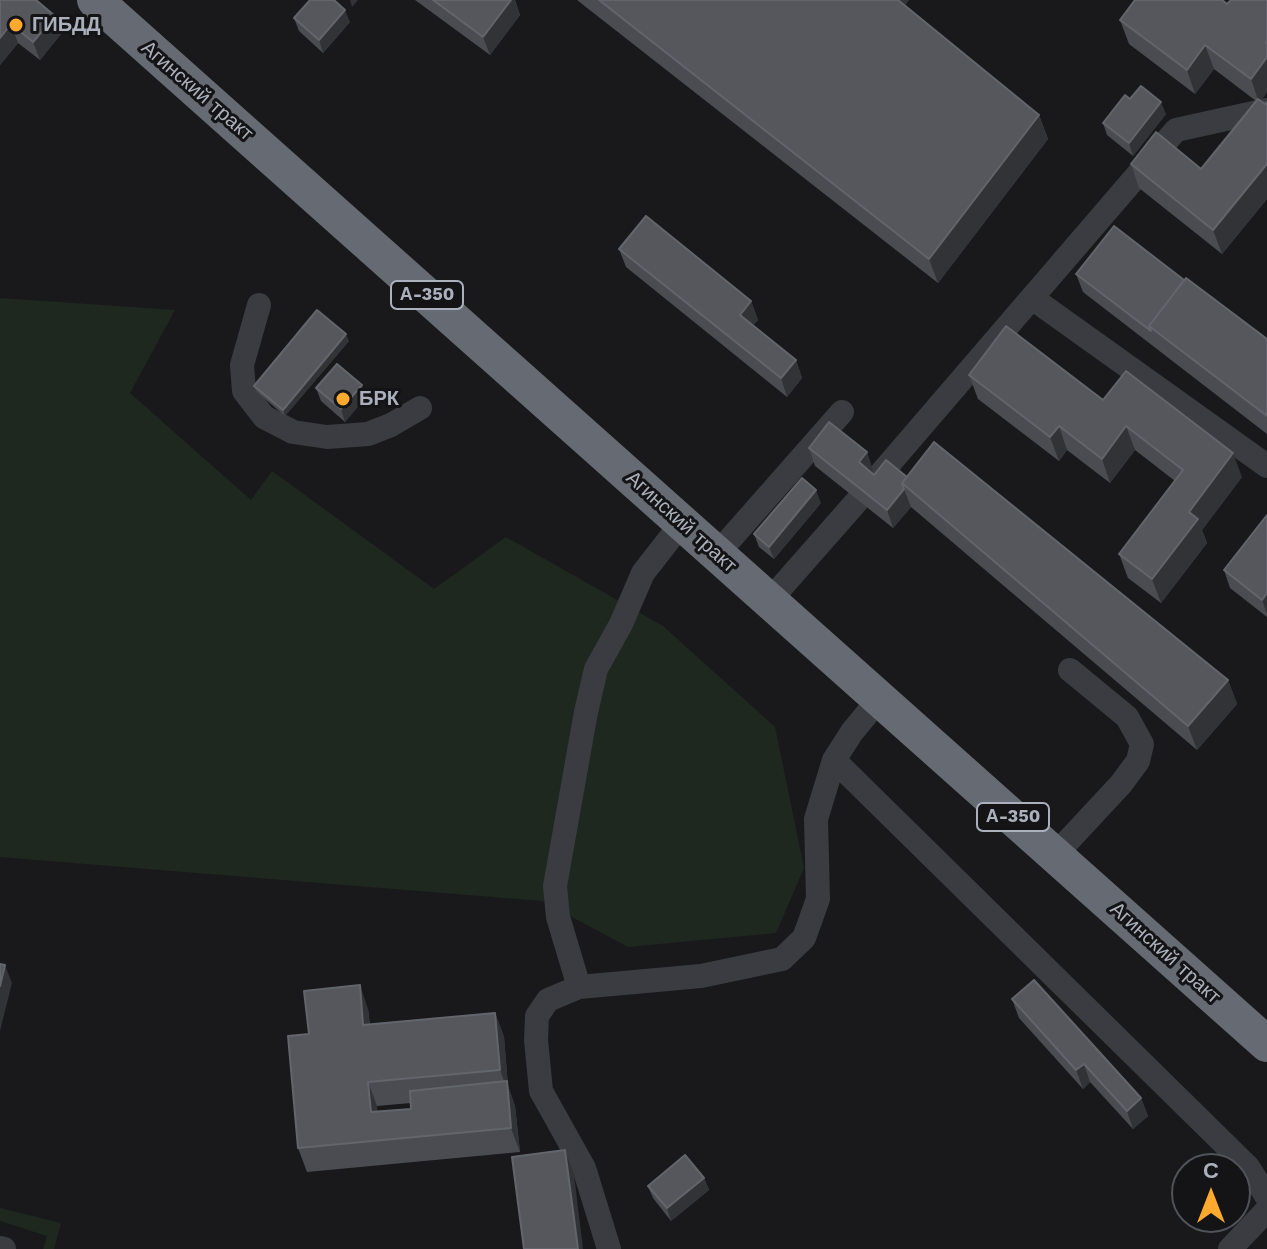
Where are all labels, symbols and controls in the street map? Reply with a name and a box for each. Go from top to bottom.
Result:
place label: ГИБДД [32,13,101,37]
marker: ГИБДД [7,16,25,34]
street label: Агинский тракт [136,36,258,146]
road number: А-350 [391,281,463,309]
place label: БРК [359,387,399,411]
marker: БРК [334,390,352,408]
street label: Агинский тракт [621,466,741,578]
road number: А-350 [977,803,1049,831]
street label: Агинский тракт [1105,897,1225,1009]
north arrow [1171,1153,1251,1233]
text: С [1203,1158,1219,1183]

